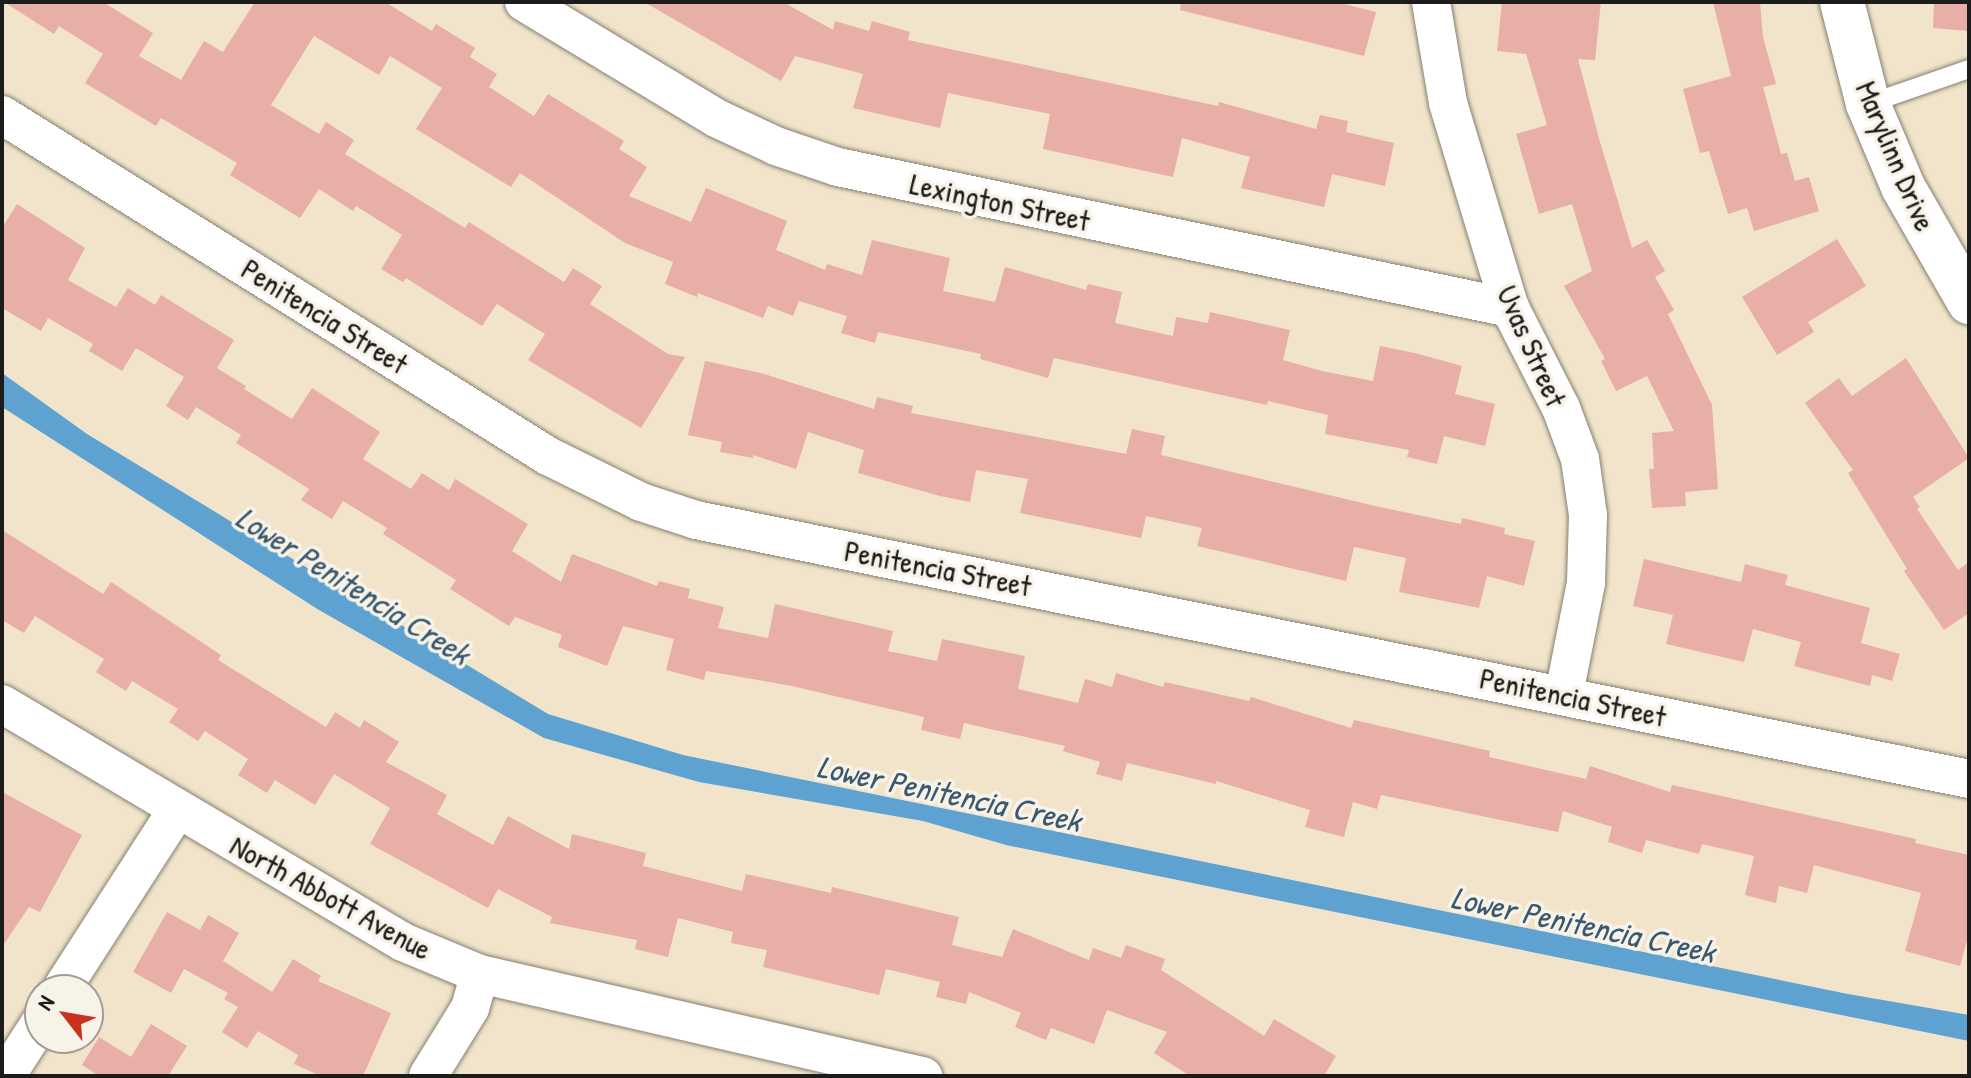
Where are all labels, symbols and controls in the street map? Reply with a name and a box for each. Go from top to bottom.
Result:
street label: Marylinn Drive [1848,76,1944,236]
street label: Lexington Street [907,165,1093,239]
street label: Penitencia Street [235,251,415,381]
street label: Uvas Street [1489,280,1575,412]
water label: Lower Penitencia Creek [229,499,477,673]
street label: Penitencia Street [842,532,1034,604]
street label: Penitencia Street [1477,660,1669,734]
water label: Lower Penitencia Creek [814,747,1084,841]
street label: North Abbott Avenue [224,827,438,967]
water label: Lower Penitencia Creek [1448,878,1718,972]
north arrow [24,974,104,1054]
text: N [29,990,61,1015]

